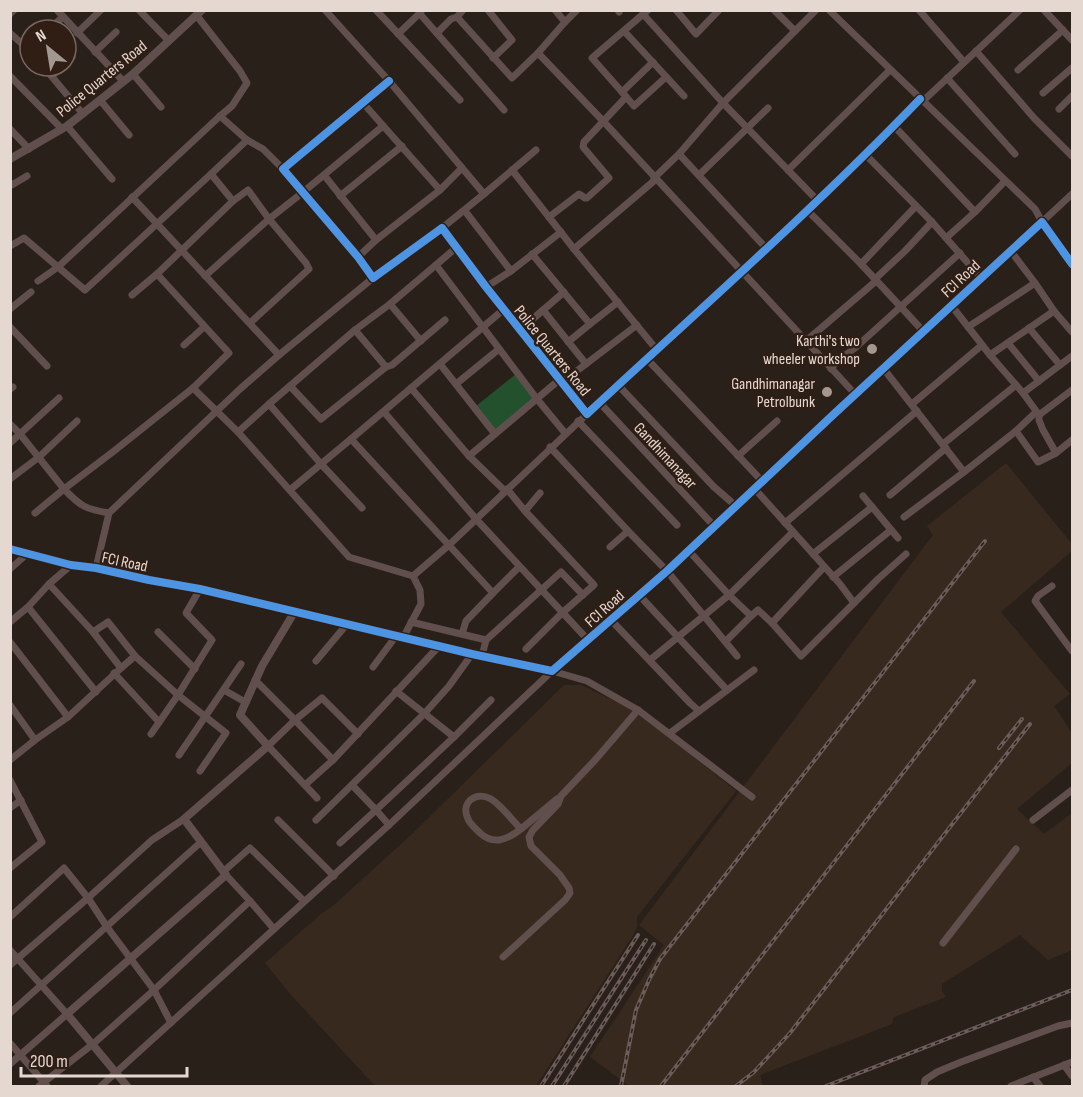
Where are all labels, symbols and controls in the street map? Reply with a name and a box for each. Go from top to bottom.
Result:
north arrow [18,18,78,78]
text: N [33,26,50,47]
street label: Police Quarters Road [53,37,151,121]
street label: FCI Road [938,256,984,302]
street label: Police Quarters Road [510,302,594,400]
place label: Karthi's two wheeler workshop [763,332,860,369]
marker: Karthi's two wheeler workshop [865,342,879,356]
place label: Gandhimanagar Petrolbunk [731,375,815,412]
marker: Gandhimanagar Petrolbunk [820,385,834,399]
street label: Gandhimanagar [629,419,701,493]
street label: FCI Road [100,548,149,577]
street label: FCI Road [581,587,629,632]
scale bar [21,1040,188,1078]
text: 200 m [30,1051,68,1072]

